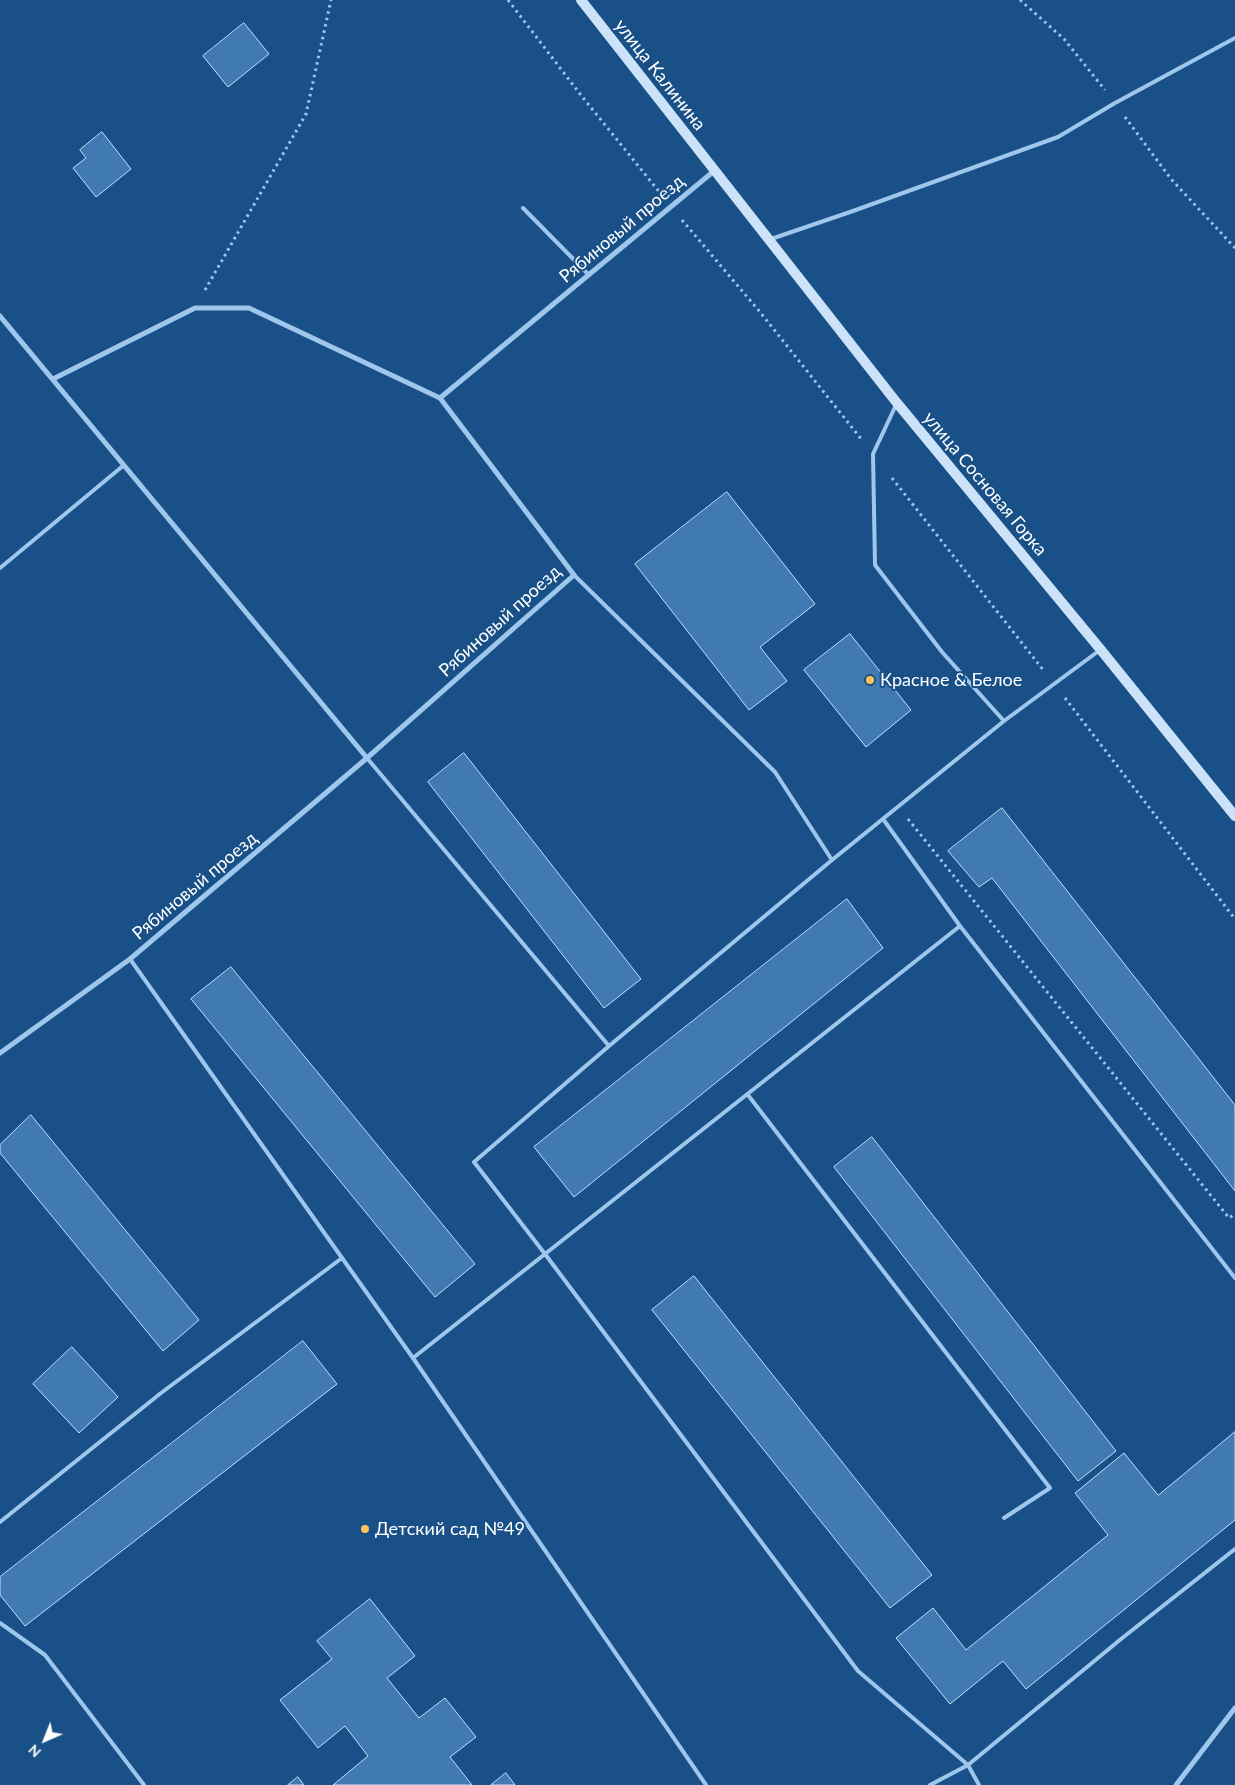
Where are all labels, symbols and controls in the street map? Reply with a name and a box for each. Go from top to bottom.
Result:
street label: улица Калинина [610,15,710,135]
street label: Рябиновый проезд [555,170,689,288]
street label: улица Сосновая Горка [918,408,1052,560]
street label: Рябиновый проезд [435,561,565,681]
place label: Красное & Белое [880,669,1022,691]
marker: Красное & Белое [864,674,876,686]
street label: Рябиновый проезд [128,827,262,945]
place label: Детский сад №49 [375,1518,525,1540]
marker: Детский сад №49 [359,1523,371,1535]
north arrow [20,1715,70,1765]
text: N [24,1741,44,1761]

